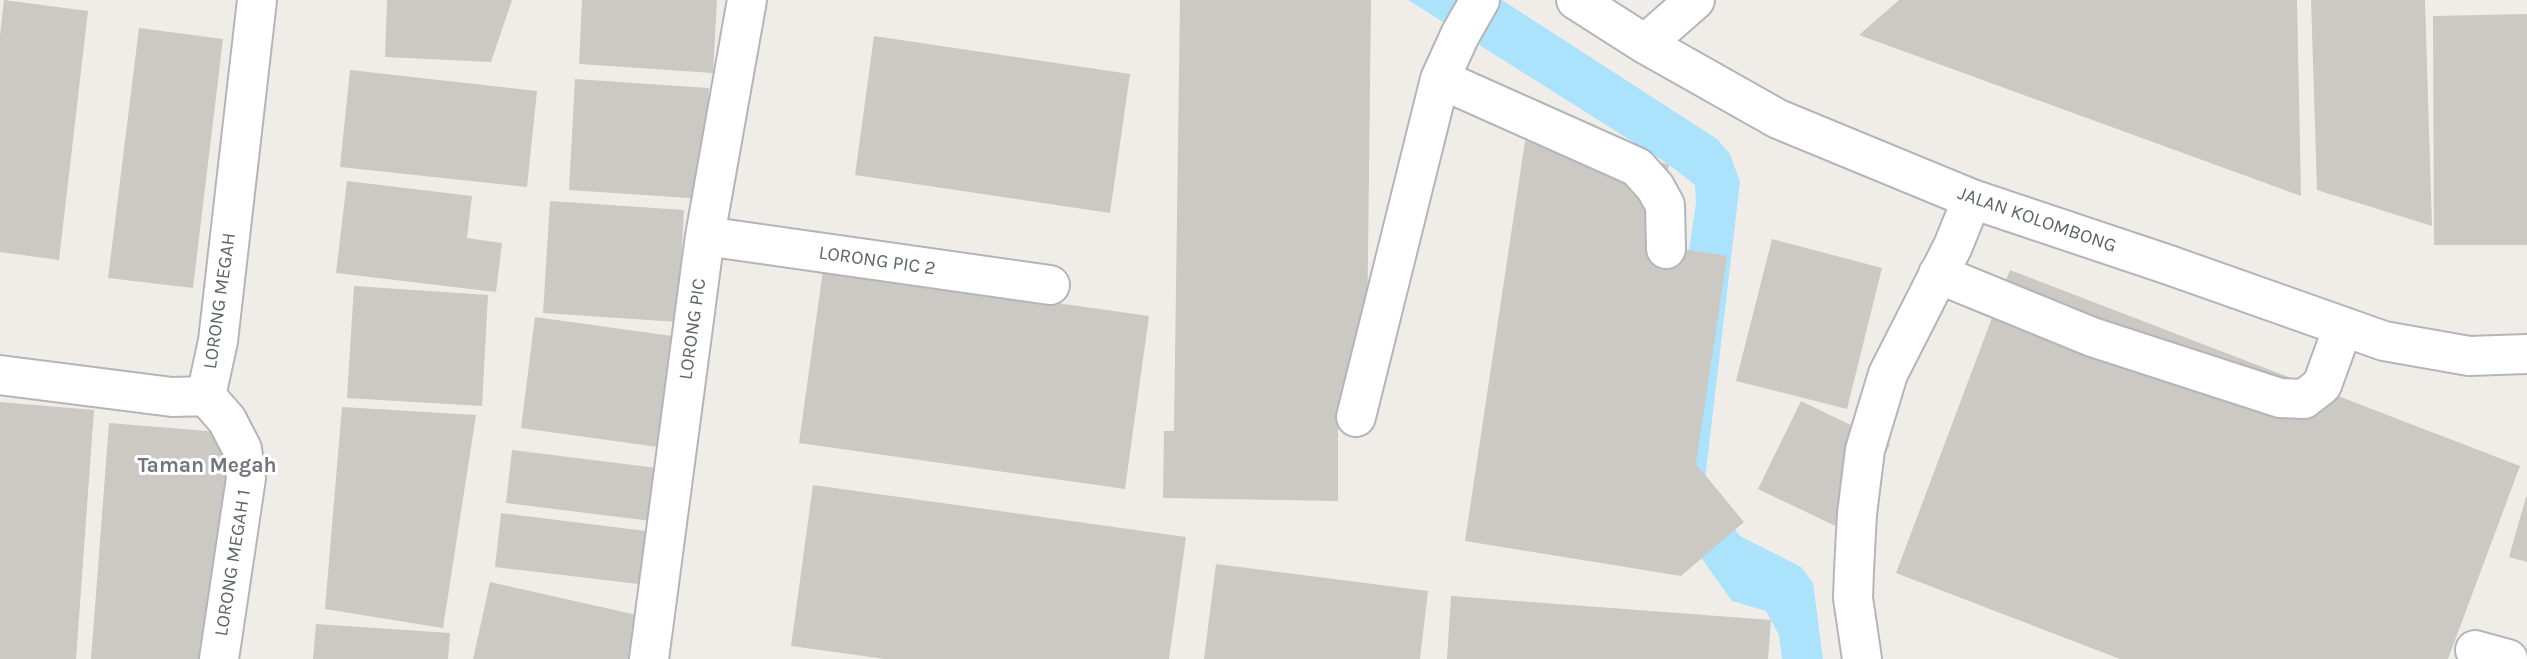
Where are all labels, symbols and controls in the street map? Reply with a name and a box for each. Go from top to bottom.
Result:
street label: JALAN KOLOMBONG [1955,182,2119,258]
street label: LORONG MEGAH [199,231,241,371]
street label: LORONG PIC 2 [817,242,937,280]
street label: LORONG PIC [675,277,711,381]
district label: Taman Megah [137,453,277,479]
street label: LORONG MEGAH 1 [210,488,256,638]

